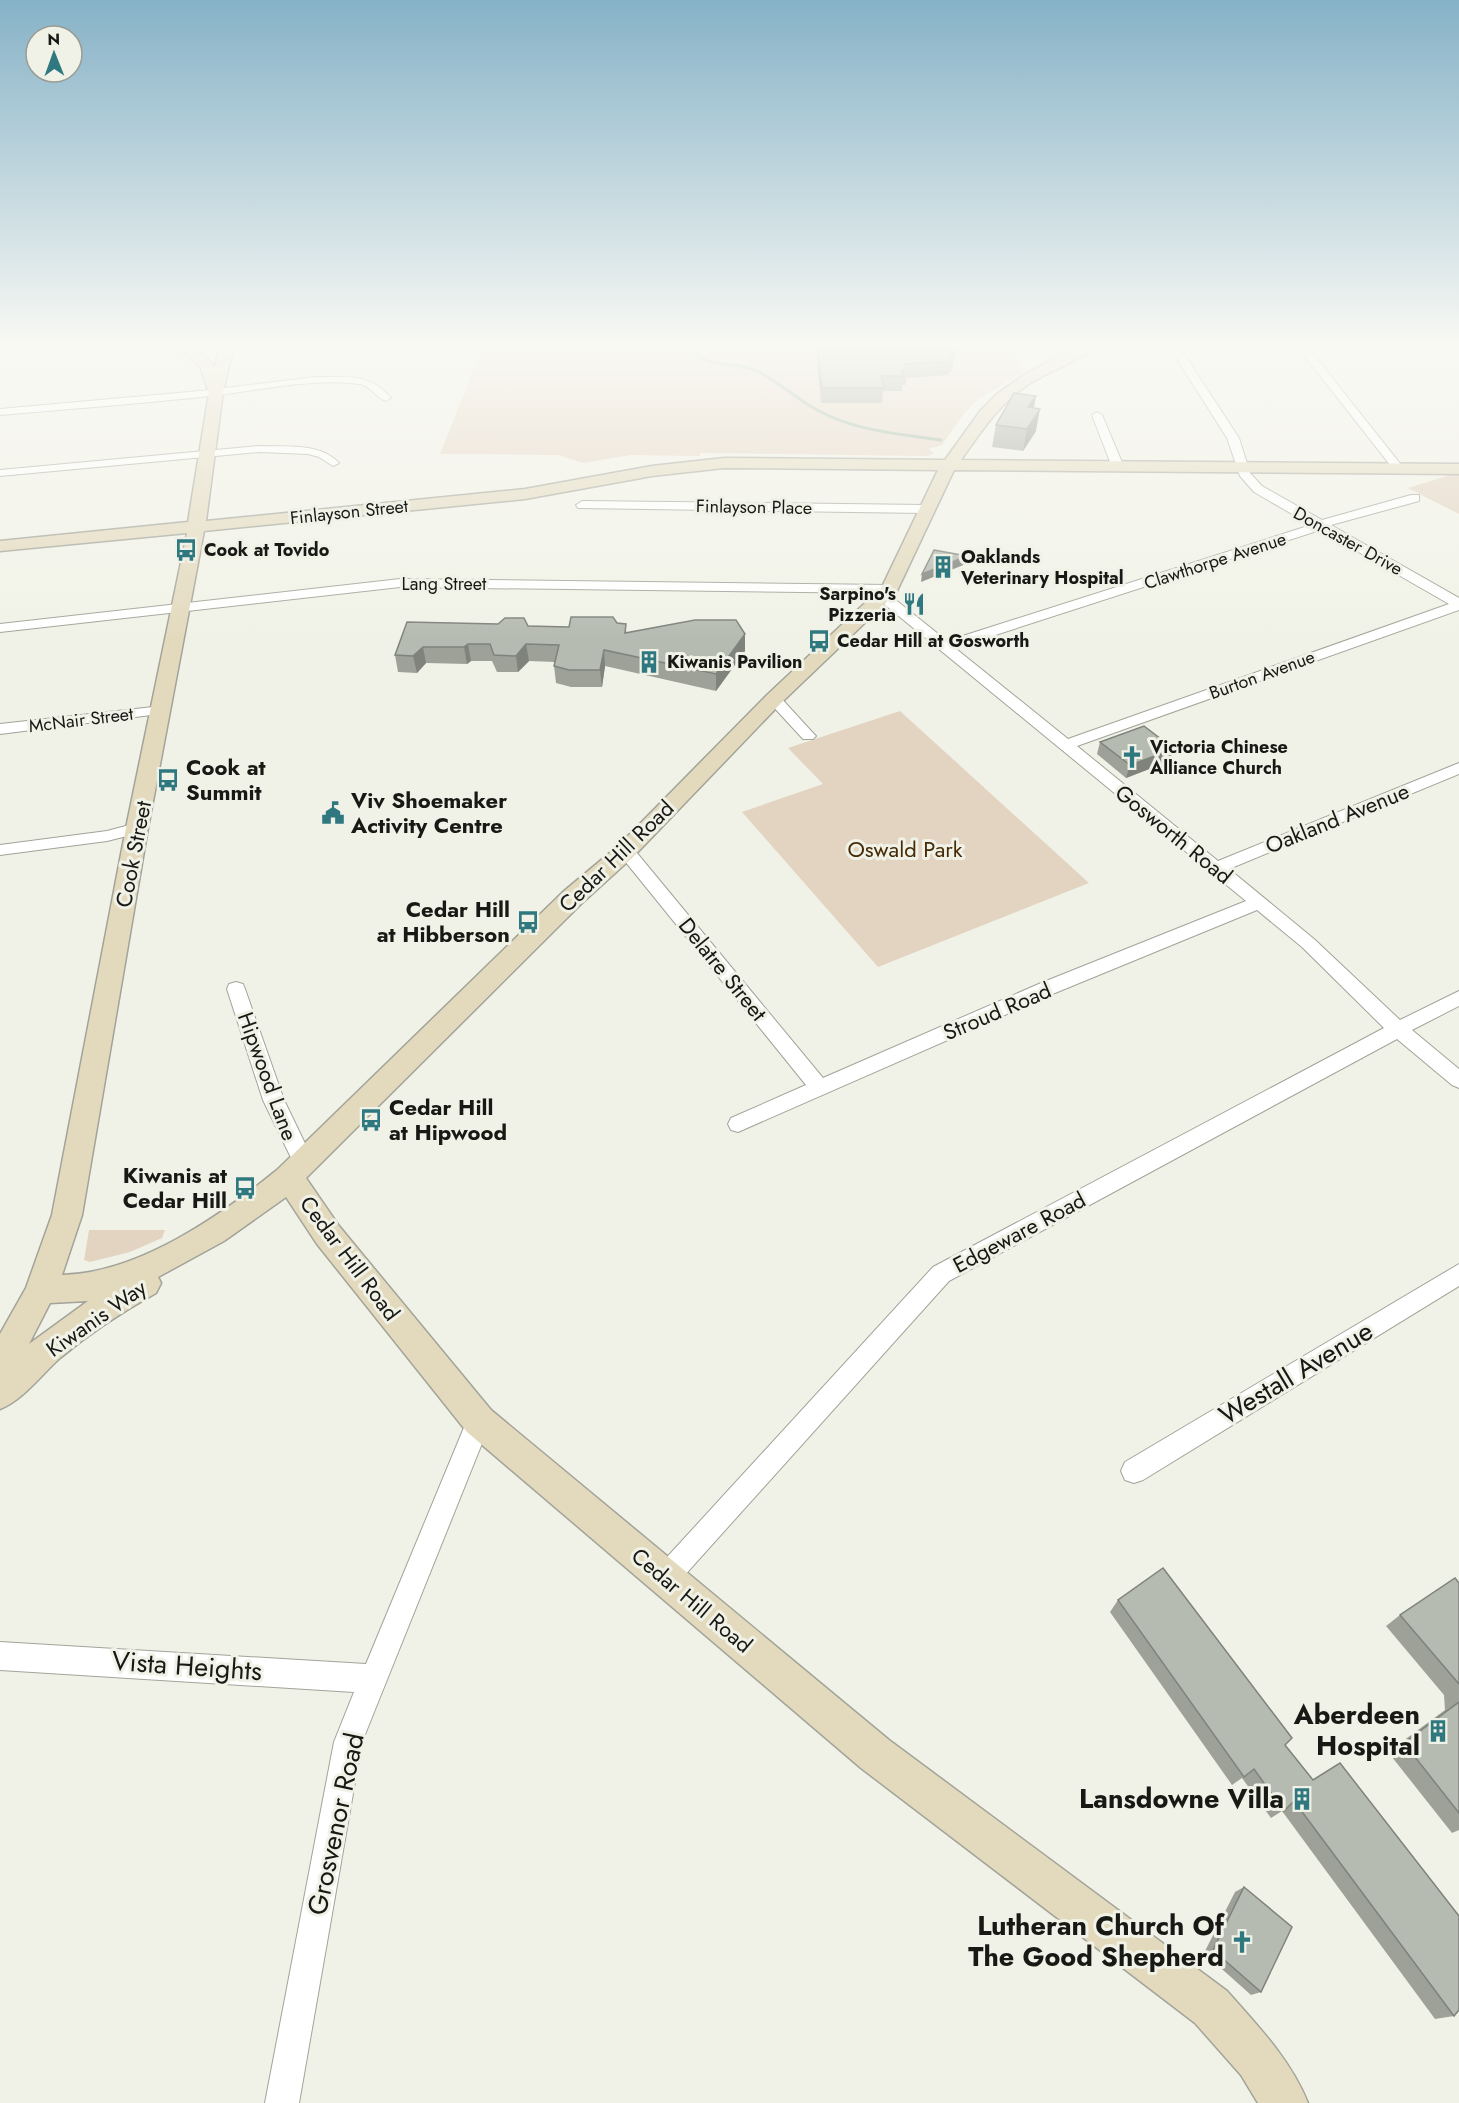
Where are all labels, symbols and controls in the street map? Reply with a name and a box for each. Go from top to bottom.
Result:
north arrow [24,24,84,84]
text: N [47,28,60,51]
street label: Finlayson Street [289,493,410,531]
street label: Finlayson Place [696,493,812,521]
street label: Doncaster Drive [1289,500,1407,582]
street label: Clawthorpe Avenue [1141,526,1289,596]
bus stop icon: Cook at Tovido [173,537,199,563]
place label: Cook at Tovido [204,537,330,563]
place label: Oaklands Veterinary Hospital [960,544,1124,591]
building icon: Oaklands Veterinary Hospital [930,554,956,580]
street label: Lang Street [402,571,487,597]
place label: Sarpino's Pizzeria [819,581,896,628]
restaurant icon: Sarpino's Pizzeria [901,591,927,617]
bus stop icon: Cedar Hill at Gosworth [806,628,832,654]
place label: Cedar Hill at Gosworth [837,628,1029,654]
street label: Burton Avenue [1206,644,1318,706]
building icon: Kiwanis Pavilion [636,649,662,675]
place label: Kiwanis Pavilion [667,649,802,675]
street label: McNair Street [27,701,135,739]
place label: Victoria Chinese Alliance Church [1149,734,1288,781]
church icon: Victoria Chinese Alliance Church [1119,744,1145,770]
place label: Cook at Summit [186,751,266,808]
bus stop icon: Cook at Summit [155,767,181,793]
street label: Oakland Avenue [1260,775,1414,861]
street label: Gosworth Road [1108,777,1240,891]
place label: Viv Shoemaker Activity Centre [350,784,507,841]
street label: Cedar Hill Road [551,793,681,919]
street label: Cook Street [107,797,159,910]
public building icon: Viv Shoemaker Activity Centre [320,800,346,826]
park label: Oswald Park [847,833,963,865]
place label: Cedar Hill at Hibberson [377,893,510,950]
bus stop icon: Cedar Hill at Hibberson [515,909,541,935]
street label: Delatre Street [671,910,775,1028]
street label: Stroud Road [938,974,1056,1048]
street label: Hipwood Lane [230,1007,306,1145]
place label: Cedar Hill at Hipwood [389,1091,507,1148]
bus stop icon: Cedar Hill at Hipwood [358,1107,384,1133]
place label: Kiwanis at Cedar Hill [123,1159,227,1216]
bus stop icon: Kiwanis at Cedar Hill [232,1175,258,1201]
street label: Edgeware Road [947,1184,1091,1280]
street label: Cedar Hill Road [292,1189,408,1327]
street label: Kiwanis Way [39,1271,153,1364]
street label: Westall Avenue [1211,1311,1380,1434]
street label: Cedar Hill Road [625,1540,759,1660]
street label: Vista Heights [111,1641,264,1690]
place label: Aberdeen Hospital [1293,1695,1420,1765]
building icon: Aberdeen Hospital [1425,1718,1451,1744]
street label: Grosvenor Road [297,1729,374,1919]
place label: Lansdowne Villa [1079,1779,1284,1818]
building icon: Lansdowne Villa [1289,1786,1315,1812]
place label: Lutheran Church Of The Good Shepherd [968,1906,1226,1976]
church icon: Lutheran Church Of The Good Shepherd [1229,1929,1255,1955]

